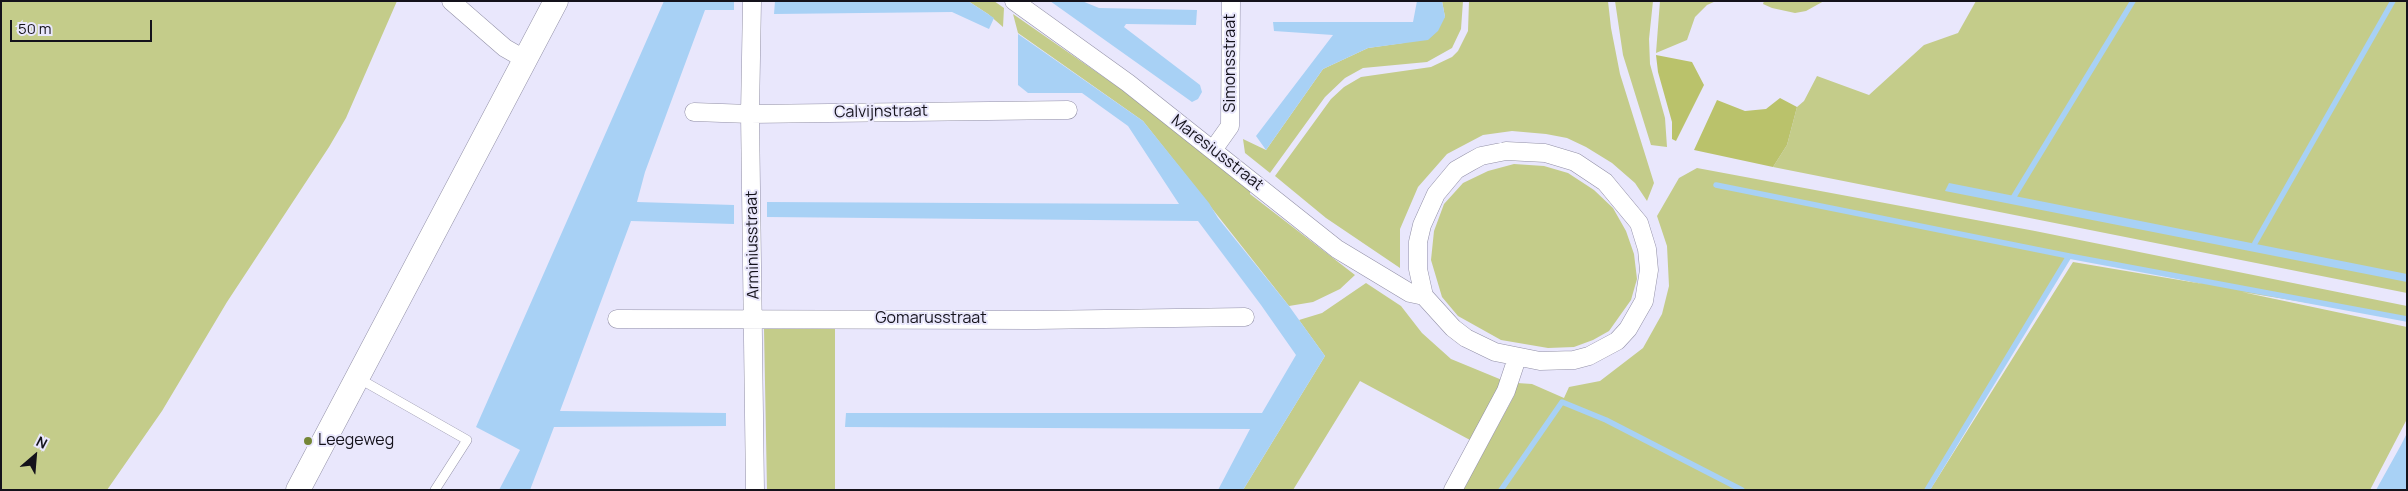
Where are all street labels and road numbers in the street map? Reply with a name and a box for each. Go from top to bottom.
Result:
street label: Simonsstraat [1221,14,1241,112]
street label: Calvijnstraat [834,102,928,122]
street label: Maresiusstraat [1167,111,1267,195]
street label: Arminiusstraat [742,190,764,300]
street label: Gomarusstraat [875,309,987,329]

